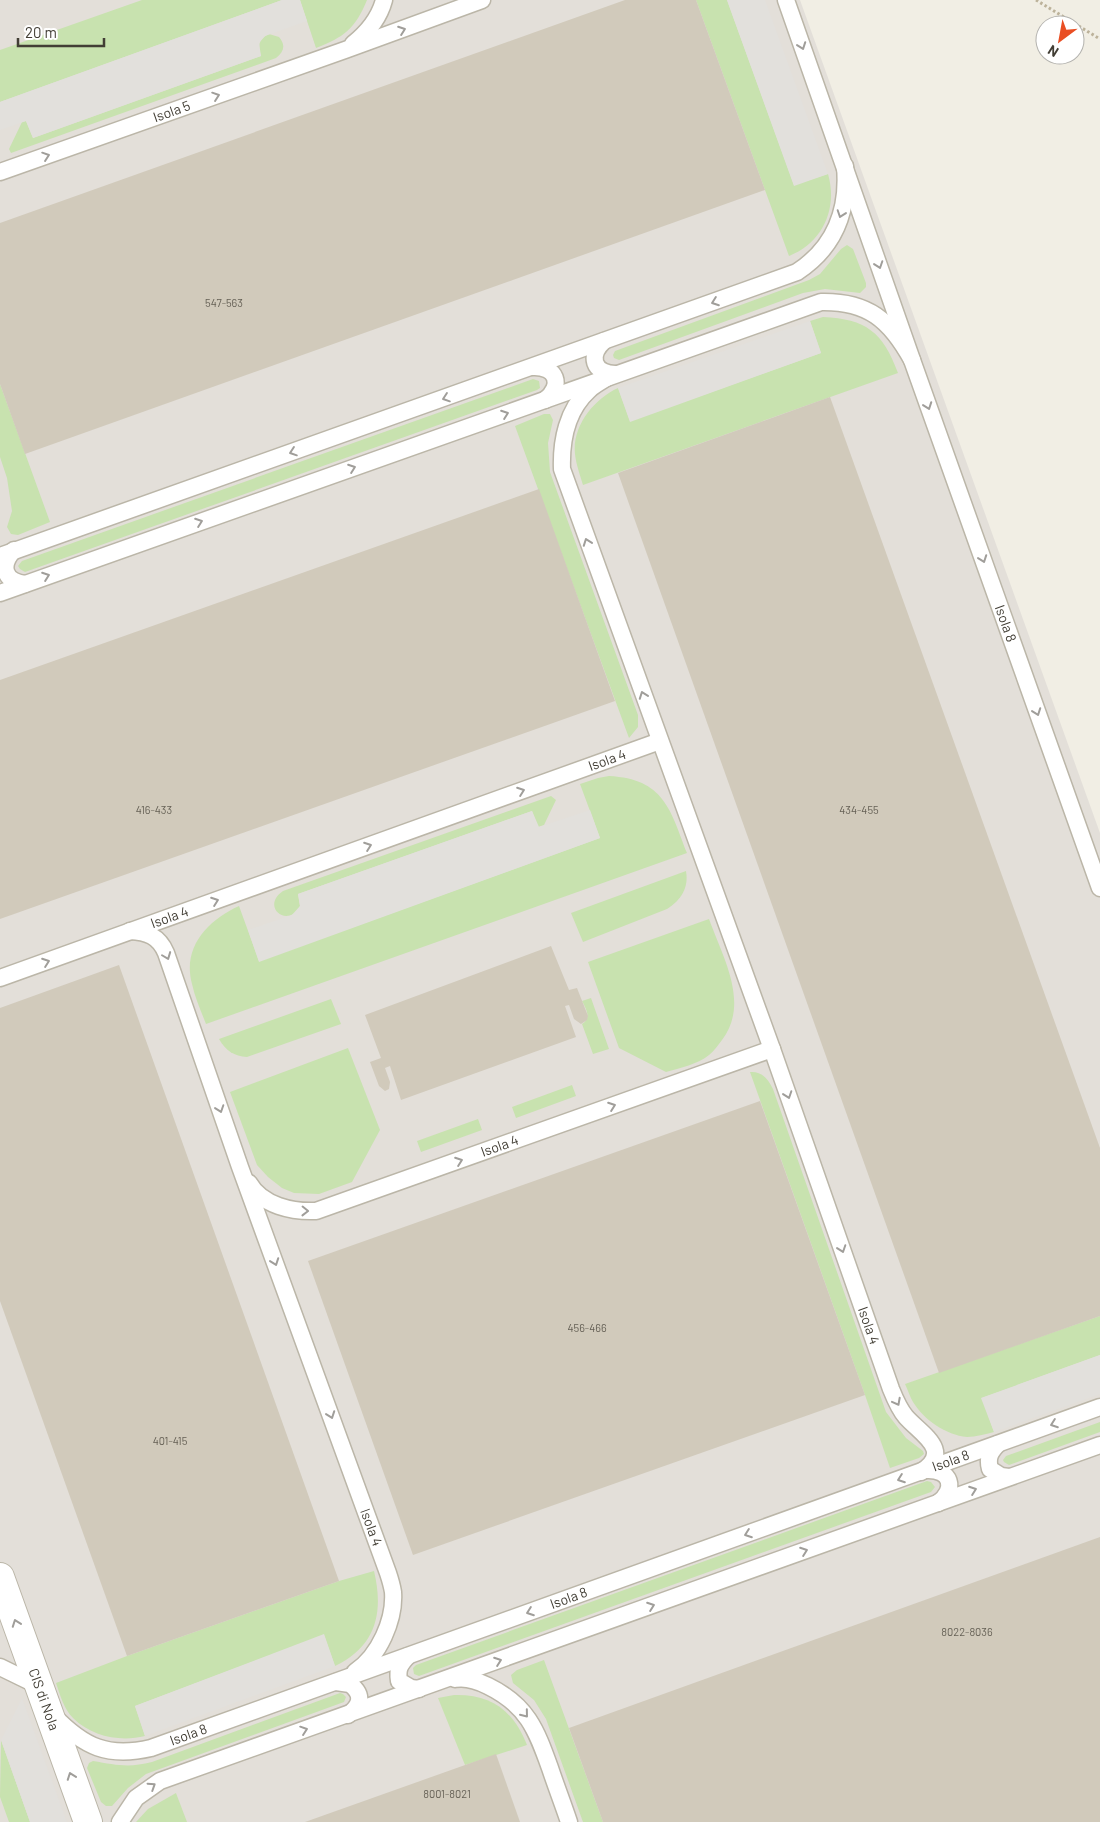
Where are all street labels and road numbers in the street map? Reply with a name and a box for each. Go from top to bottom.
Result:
street label: Isola 5 [150,96,192,125]
street label: Isola 8 [992,602,1021,644]
street label: Isola 4 [586,745,628,774]
street label: Isola 4 [148,902,190,931]
street label: Isola 4 [478,1131,521,1160]
street label: Isola 4 [855,1304,884,1347]
street label: Isola 8 [929,1446,971,1475]
street label: Isola 4 [357,1506,386,1548]
street label: Isola 8 [547,1583,589,1612]
street label: CIS di Nola [25,1666,63,1732]
street label: Isola 8 [167,1720,209,1749]

